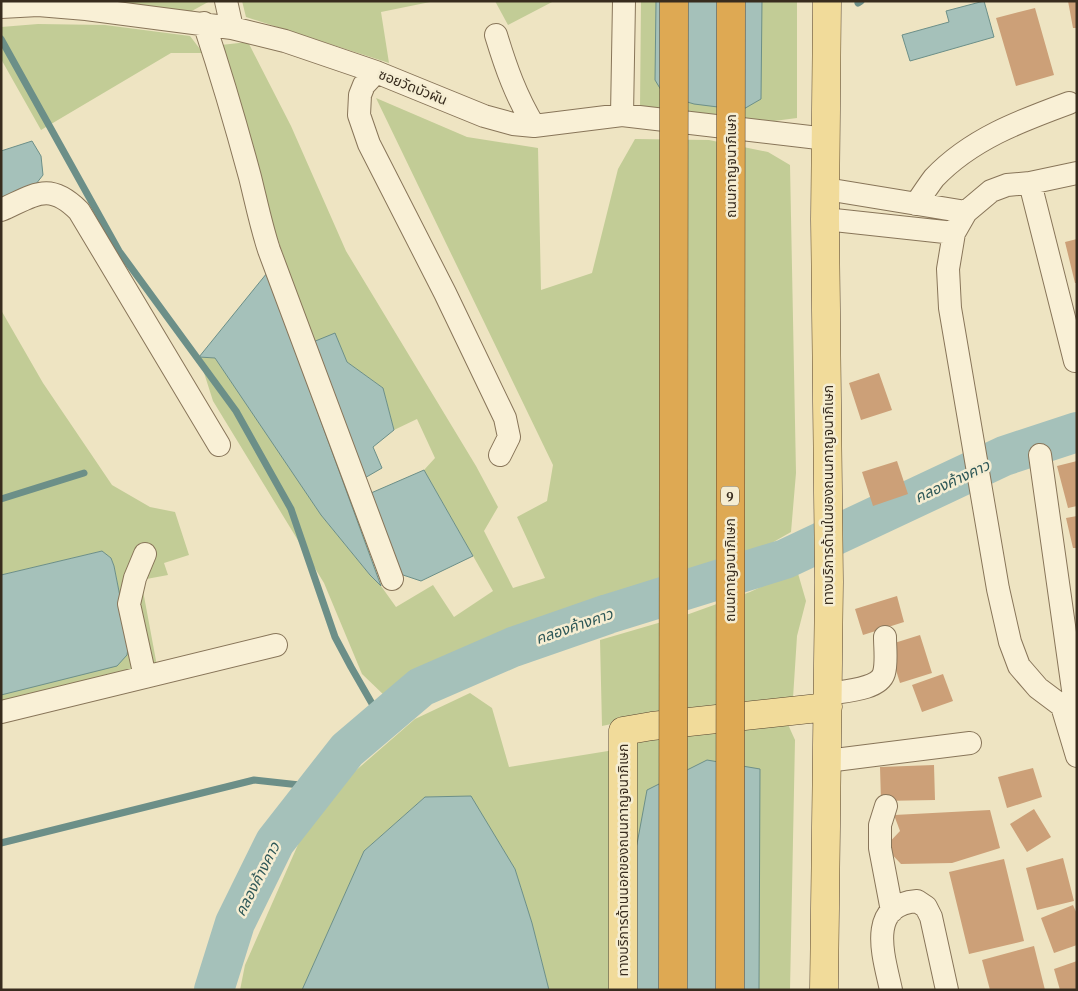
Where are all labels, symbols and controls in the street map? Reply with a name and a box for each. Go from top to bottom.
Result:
street label: ซอยวัดบัวผัน [376,65,450,109]
street label: ถนนกาญจนาภิเษก [722,114,740,218]
street label: ทางบริการด้านในของถนนกาญจนาภิเษก [819,385,837,605]
water label: คลองค้างคาว [912,455,993,507]
road number: 9 [721,486,739,506]
street label: ถนนกาญจนาภิเษก [721,518,739,622]
water label: คลองค้างคาว [533,604,616,648]
street label: ทางบริการด้านนอกของถนนกาญจนาภิเษก [614,744,632,976]
water label: คลองค้างคาว [230,838,284,919]

